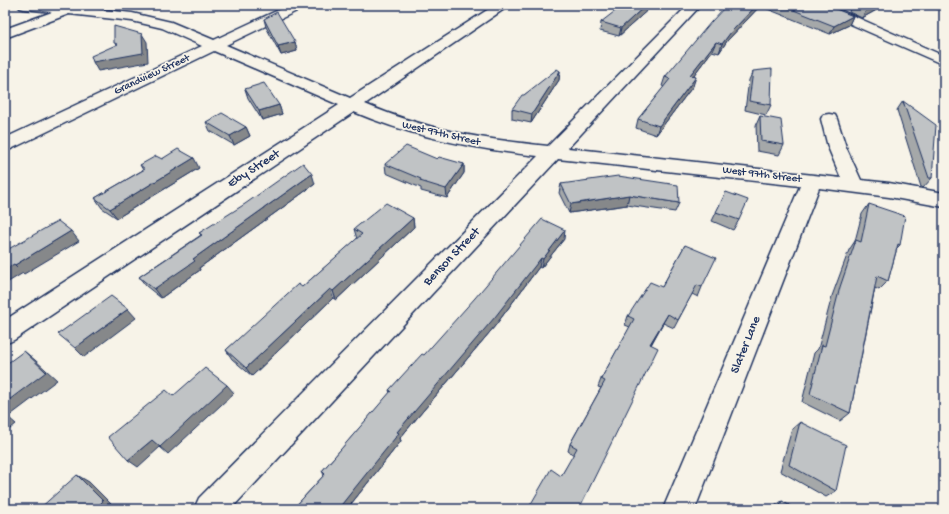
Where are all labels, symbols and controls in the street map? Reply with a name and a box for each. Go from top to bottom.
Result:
street label: Grandview Street [112,52,193,98]
street label: West 97th Street [401,119,483,149]
street label: Eby Street [225,146,284,191]
street label: West 97th Street [722,164,804,186]
street label: Benson Street [420,224,485,290]
street label: Slater Lane [728,314,764,376]

